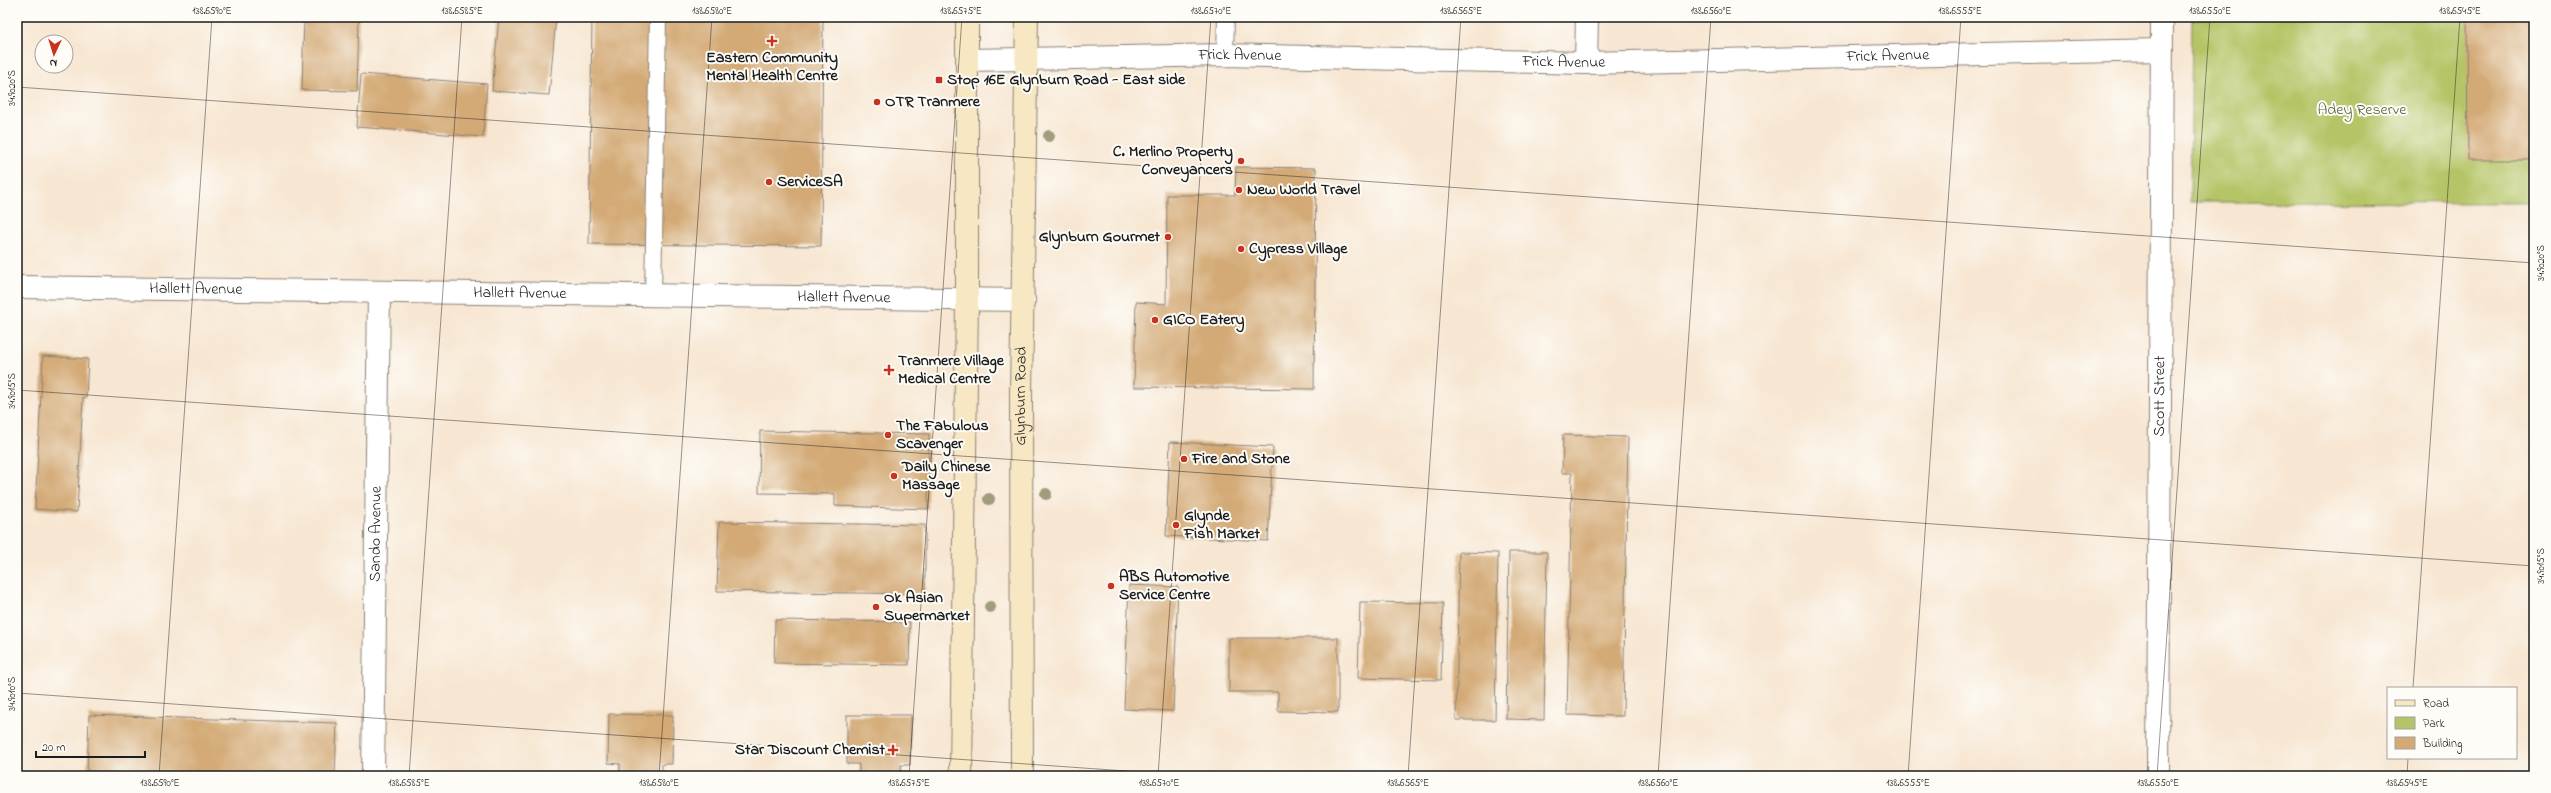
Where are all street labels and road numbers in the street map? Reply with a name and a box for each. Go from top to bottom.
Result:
street label: Frick Avenue [1197,43,1283,68]
street label: Frick Avenue [1845,43,1930,69]
street label: Frick Avenue [1521,50,1606,75]
street label: Hallett Avenue [149,277,244,302]
street label: Hallett Avenue [473,281,568,306]
street label: Hallett Avenue [797,285,891,310]
street label: Glynburn Road [1009,346,1034,445]
street label: Scott Street [2148,355,2172,437]
street label: Sando Avenue [363,485,389,582]

